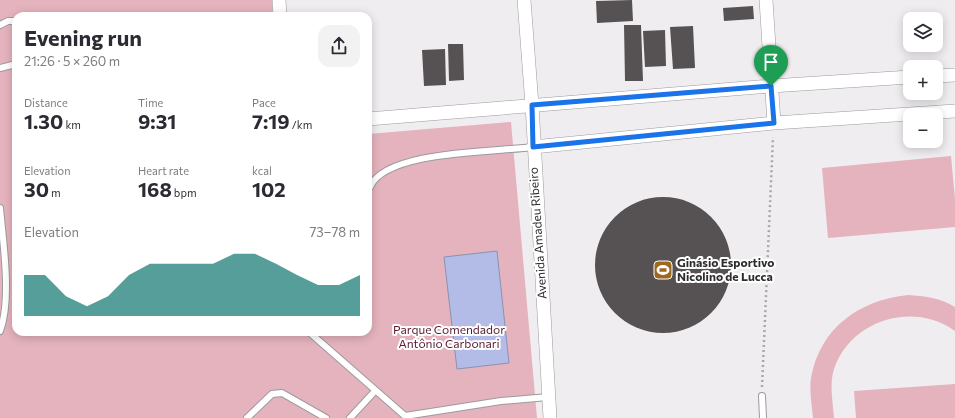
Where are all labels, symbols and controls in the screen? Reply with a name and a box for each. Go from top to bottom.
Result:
map controls [903,12,943,148]
button: layers [903,12,943,52]
text: Evening run [24,24,142,51]
button: share [318,25,360,67]
pin [754,45,788,86]
icon: arrive [760,51,782,73]
text: 21:26 · 5 × 260 m [24,53,120,69]
button: + [903,60,943,100]
text: Distance [24,96,68,109]
text: Time [138,96,163,109]
text: Pace [252,96,276,109]
button: − [903,108,943,148]
text: 1.30 [24,109,63,133]
text: 9:31 [138,109,176,133]
text: 7:19 [252,109,290,133]
text: km [63,118,81,131]
text: /km [290,118,312,131]
text: Elevation [24,164,70,177]
text: Heart rate [138,164,189,177]
text: kcal [252,164,272,177]
street label: Avenida Amadeu Ribeiro [525,167,549,300]
text: 30 [24,177,49,201]
text: 168 [138,177,172,201]
text: 102 [252,177,286,201]
text: m [49,186,61,199]
text: bpm [172,186,196,199]
text: Elevation [24,224,79,240]
text: 73–78 m [310,224,360,240]
place label: Ginásio Esportivo Nicolino de Lucca [677,255,774,283]
sports icon: Ginásio Esportivo Nicolino de Lucca [652,259,674,281]
park label: Parque Comendador Antônio Carbonari [393,322,505,350]

